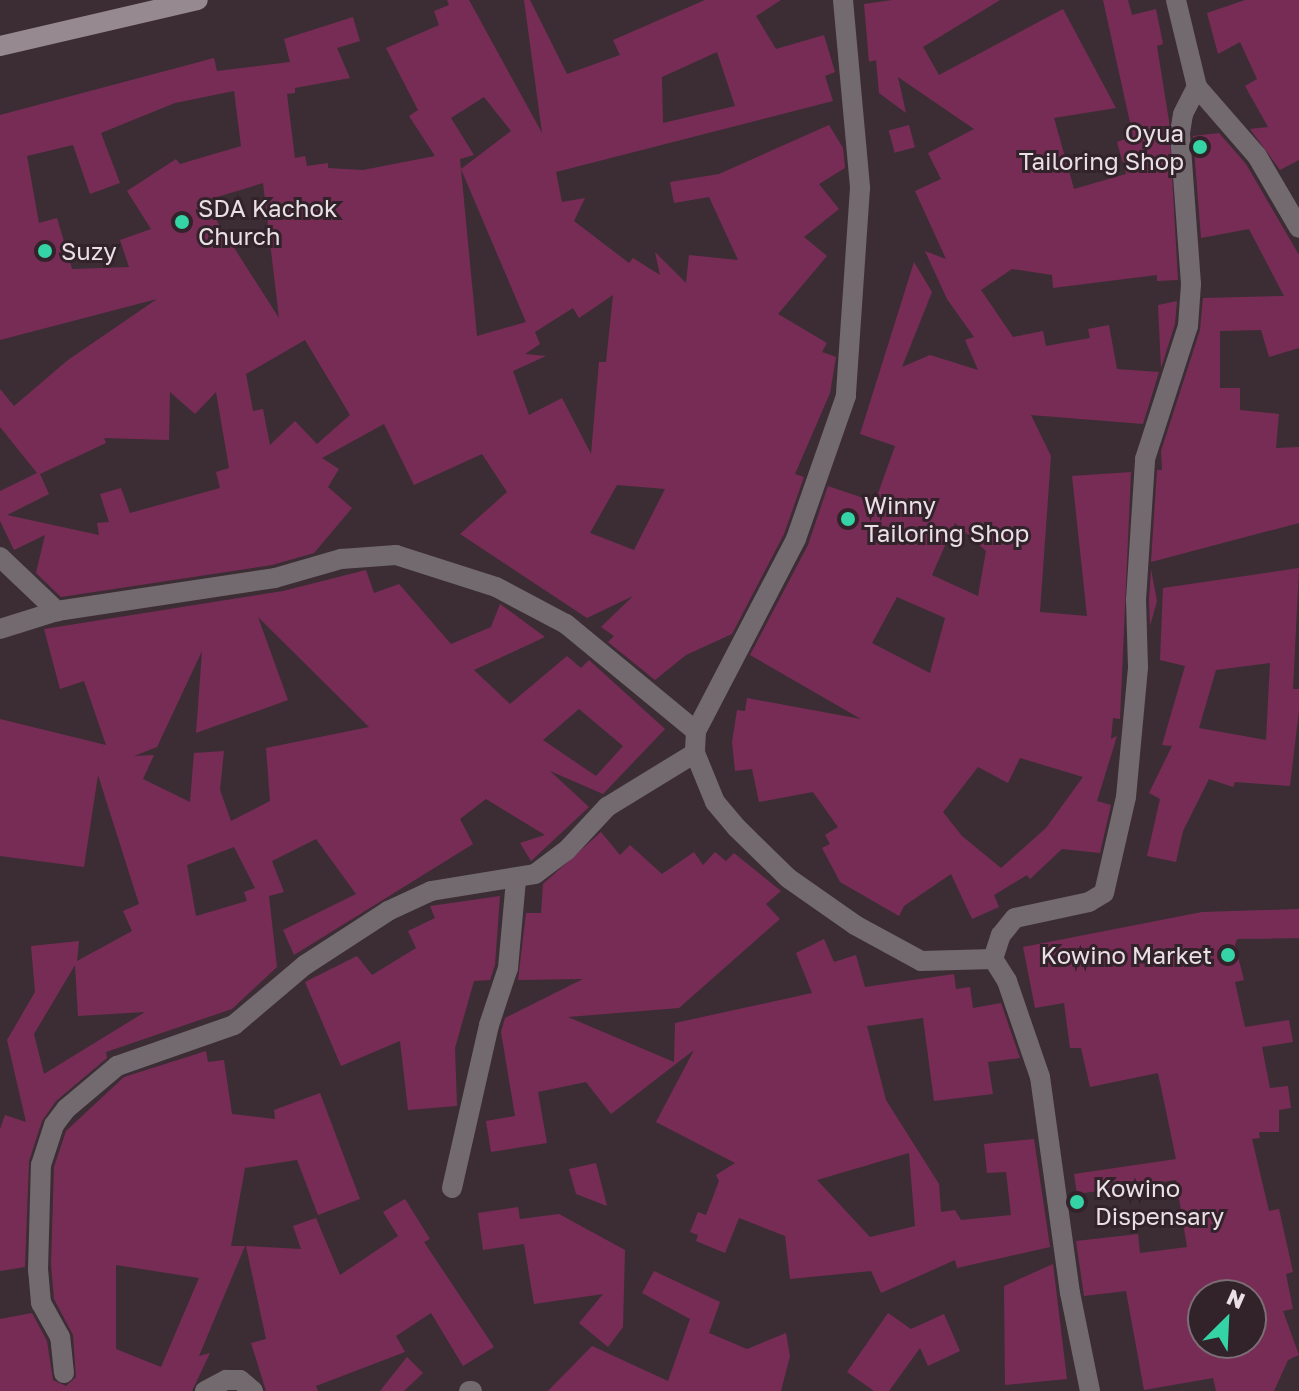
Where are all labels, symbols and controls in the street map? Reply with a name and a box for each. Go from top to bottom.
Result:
place label: Oyua Tailoring Shop [1019,119,1184,175]
marker: Oyua Tailoring Shop [1191,138,1209,156]
place label: SDA Kachok Church [198,194,337,250]
marker: SDA Kachok Church [173,213,191,231]
place label: Suzy [61,237,117,265]
marker: Suzy [36,242,54,260]
place label: Winny Tailoring Shop [864,491,1029,547]
marker: Winny Tailoring Shop [839,510,857,528]
place label: Kowino Market [1041,941,1212,969]
marker: Kowino Market [1219,946,1237,964]
place label: Kowino Dispensary [1095,1174,1224,1230]
marker: Kowino Dispensary [1066,1191,1088,1213]
north arrow [1187,1279,1267,1359]
text: N [1223,1283,1249,1314]

